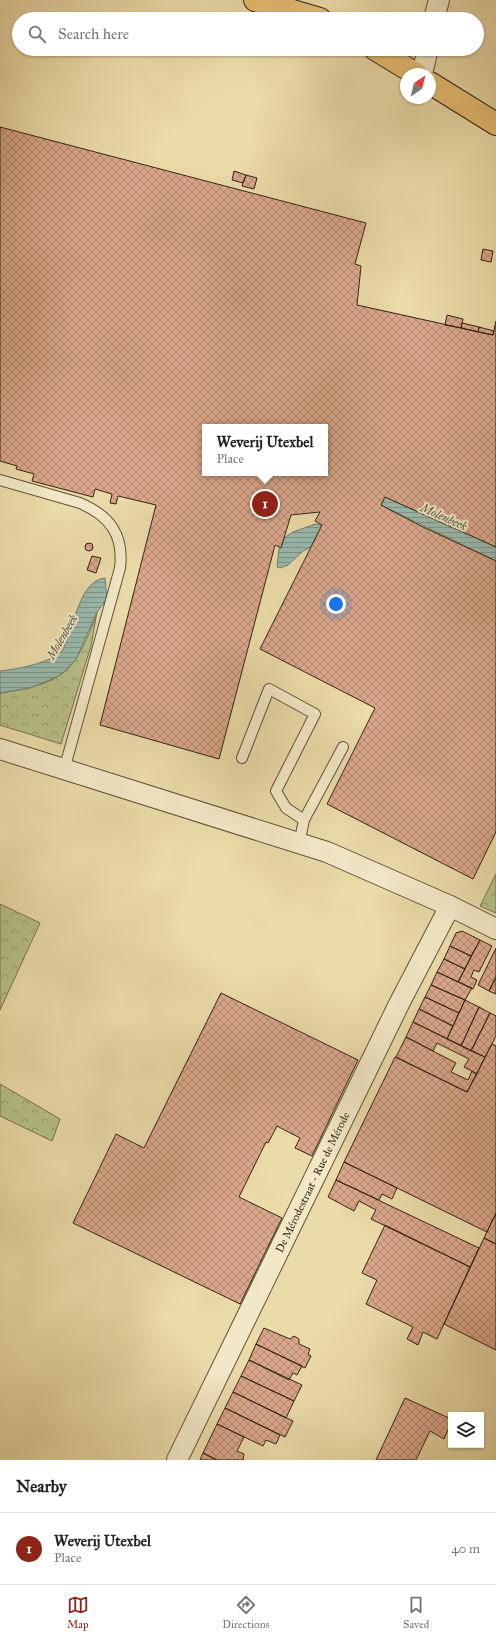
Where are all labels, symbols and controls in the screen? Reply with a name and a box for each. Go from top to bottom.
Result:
search box [12,12,484,56]
icon: search [26,23,48,45]
text: Search here [58,25,129,43]
north arrow [400,68,436,104]
popup [202,424,328,476]
text: Weverij Utexbel [217,433,314,451]
text: Place [217,451,244,467]
pin: 1 [252,489,278,519]
water label: Molenbeek [418,500,470,534]
your location [326,594,346,614]
water label: Molenbeek [43,612,81,663]
street label: De Mérodestraat - Rue de Mérode [273,1110,353,1255]
map controls [448,1412,484,1448]
button: layers [448,1412,484,1448]
text: Nearby [16,1476,67,1497]
text: Weverij Utexbel [54,1532,151,1550]
text: 1 [26,1541,32,1557]
text: 40 m [451,1541,480,1557]
text: Place [54,1550,81,1566]
tab: Map [67,1594,89,1631]
tab: Directions [222,1594,270,1631]
tab: Saved [403,1594,429,1631]

